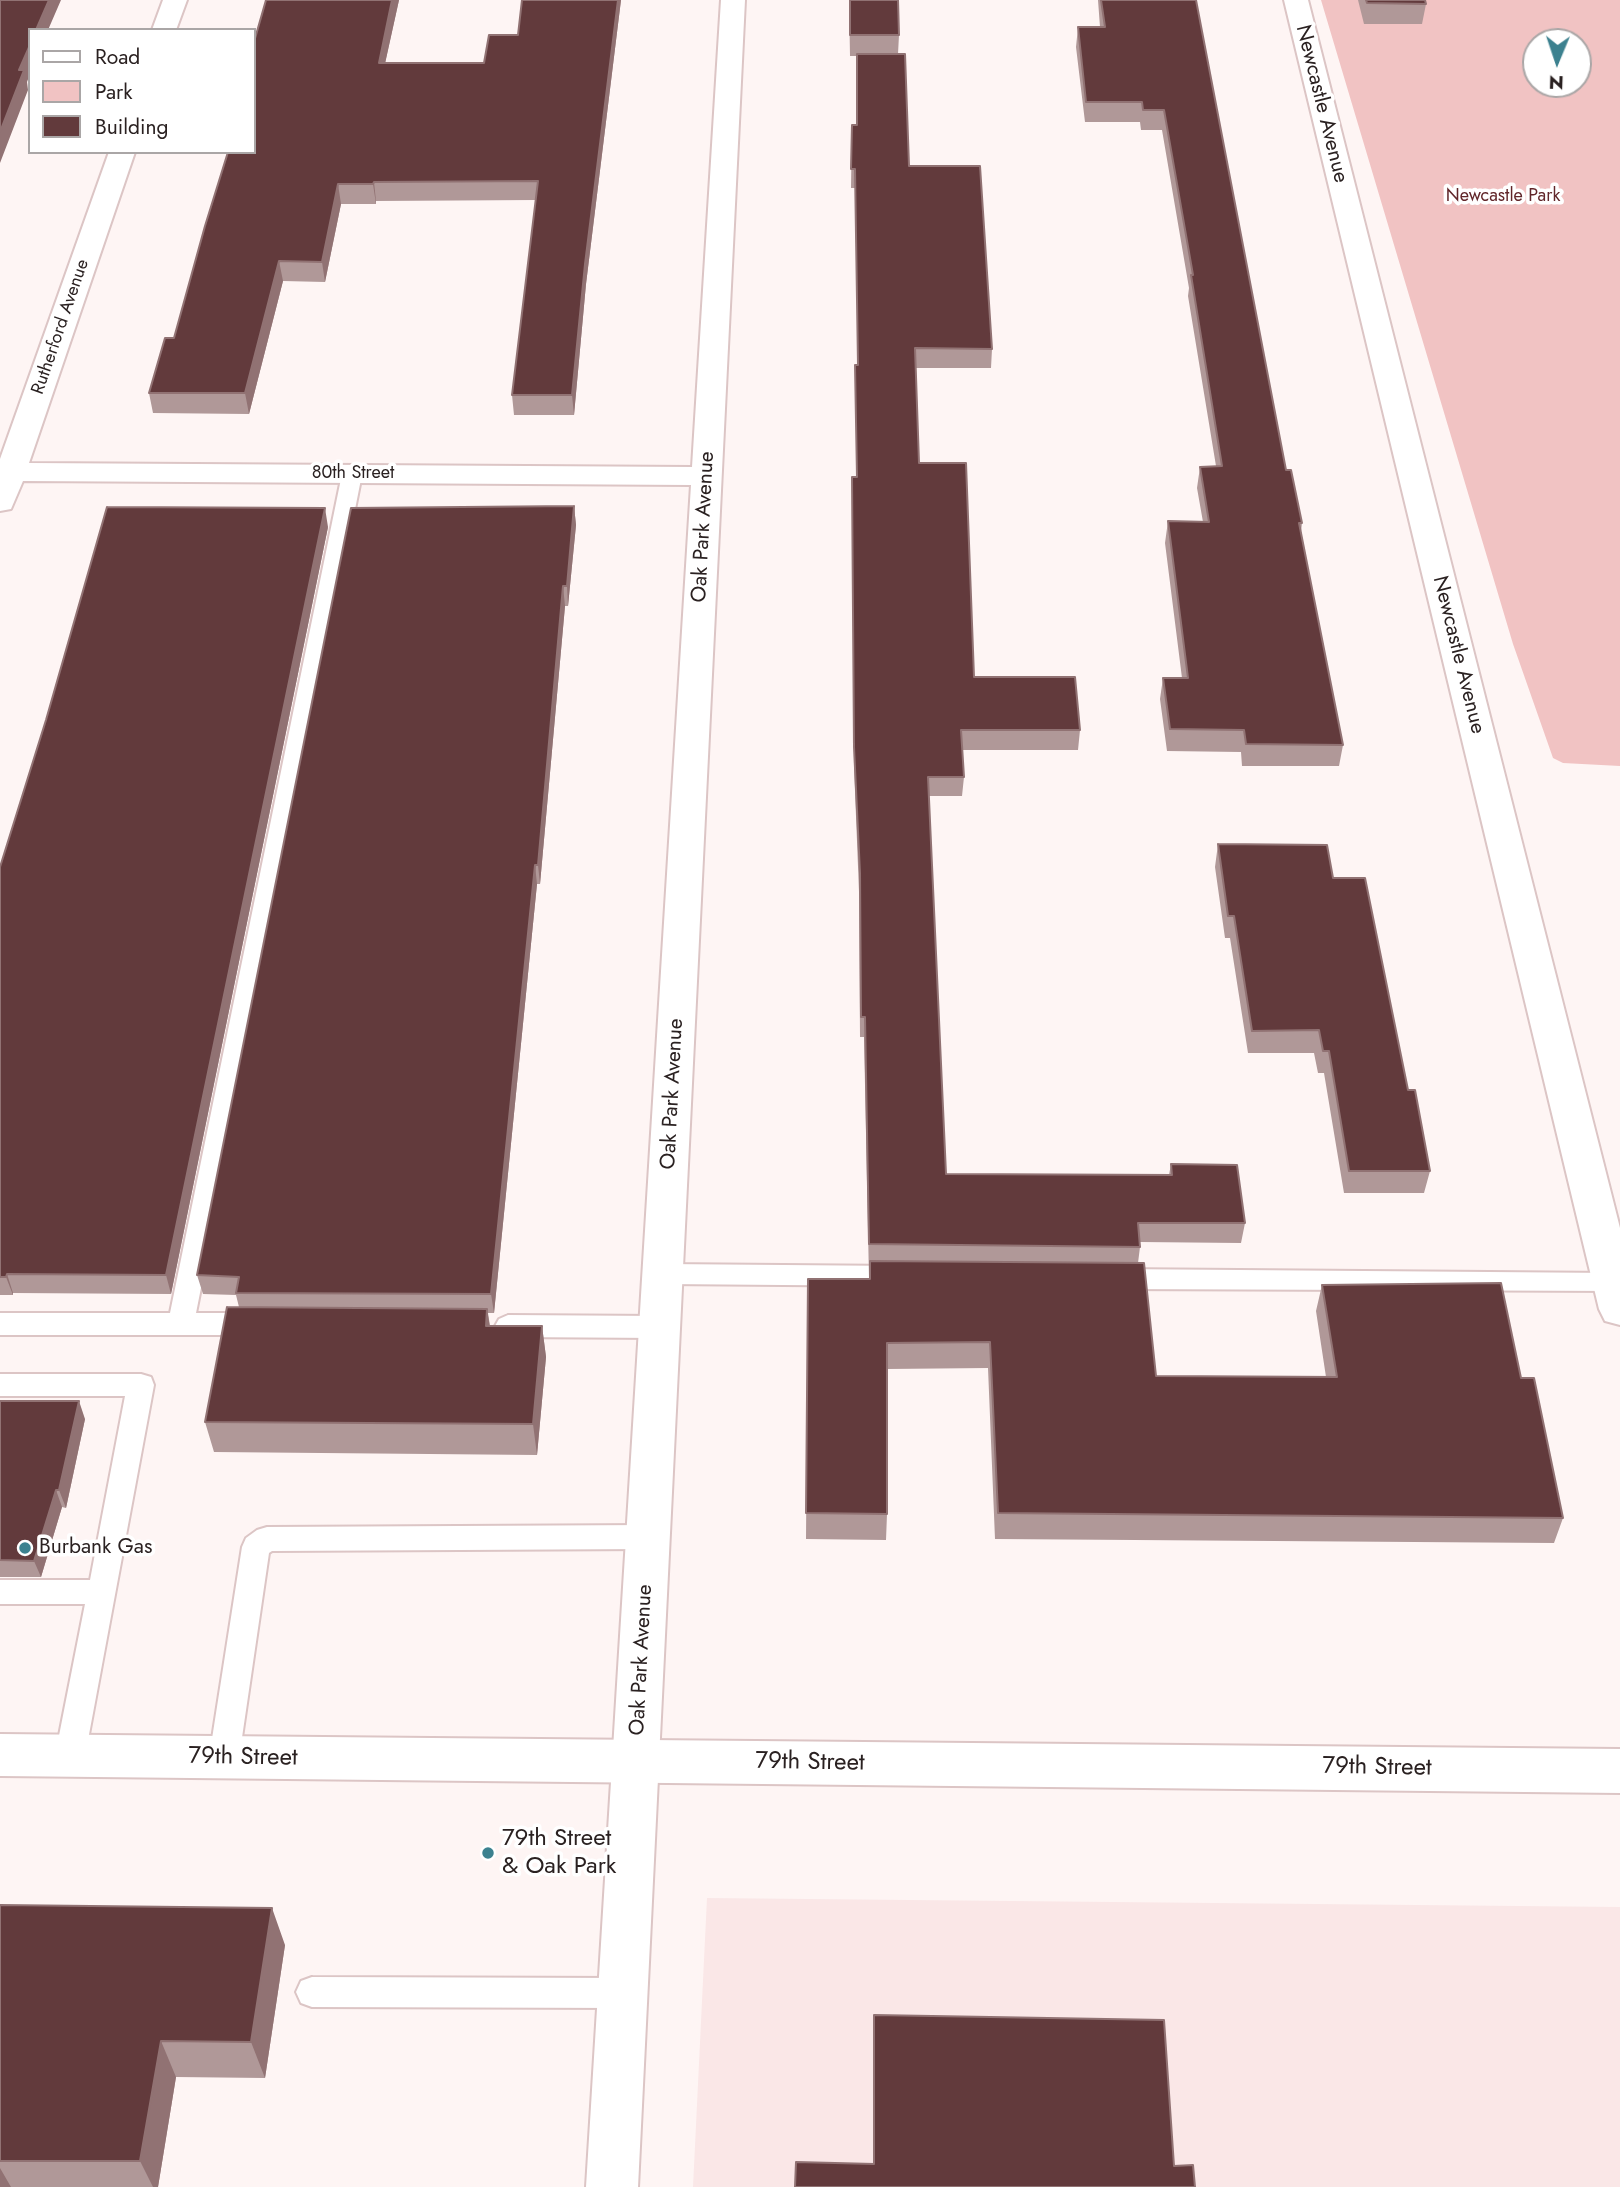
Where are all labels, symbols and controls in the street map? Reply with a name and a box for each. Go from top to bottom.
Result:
street label: Newcastle Avenue [1289,22,1353,186]
legend [28,28,256,154]
north arrow [1522,28,1592,98]
text: Road [95,42,140,72]
text: N [1548,69,1564,96]
text: Park [95,77,132,107]
text: Building [95,112,168,142]
park label: Newcastle Park [1446,186,1560,208]
street label: Rutherford Avenue [28,257,94,397]
street label: Oak Park Avenue [687,451,721,603]
street label: 80th Street [312,463,394,485]
street label: Newcastle Avenue [1426,573,1490,737]
street label: Oak Park Avenue [656,1018,690,1170]
place label: Burbank Gas [39,1535,152,1561]
marker: Burbank Gas [17,1540,33,1556]
street label: Oak Park Avenue [625,1584,659,1736]
street label: 79th Street [188,1743,298,1773]
street label: 79th Street [755,1748,865,1778]
street label: 79th Street [1322,1753,1432,1783]
place label: 79th Street & Oak Park [502,1825,616,1881]
marker: 79th Street & Oak Park [480,1845,496,1861]

